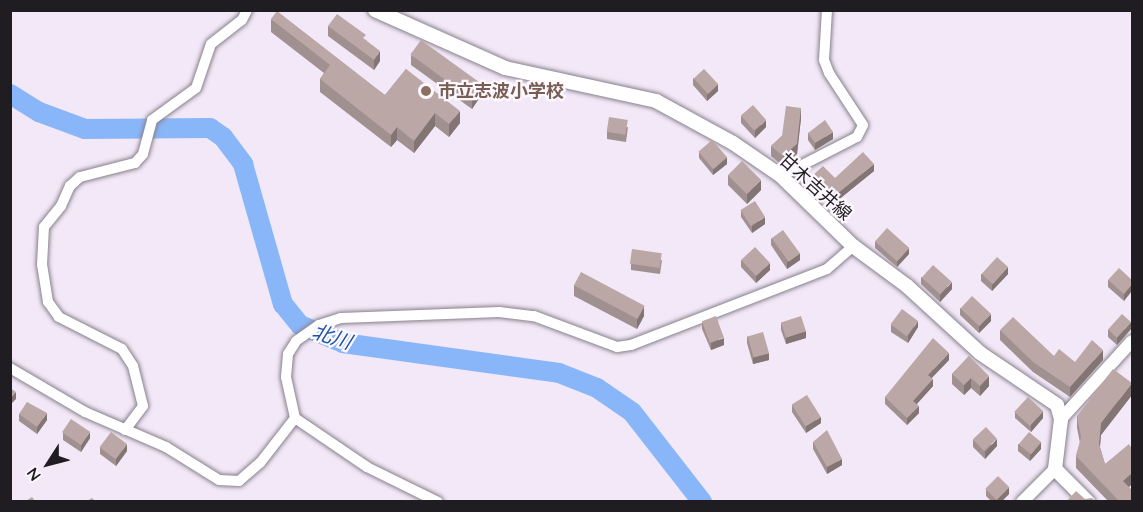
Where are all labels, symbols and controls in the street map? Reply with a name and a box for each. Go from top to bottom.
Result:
place label: 市立志波小学校 [438,80,564,102]
marker: 市立志波小学校 [419,84,433,98]
street label: 甘木吉井線 [774,149,856,225]
water label: 北川 [309,318,355,354]
north arrow [18,434,78,494]
text: N [22,464,45,485]

